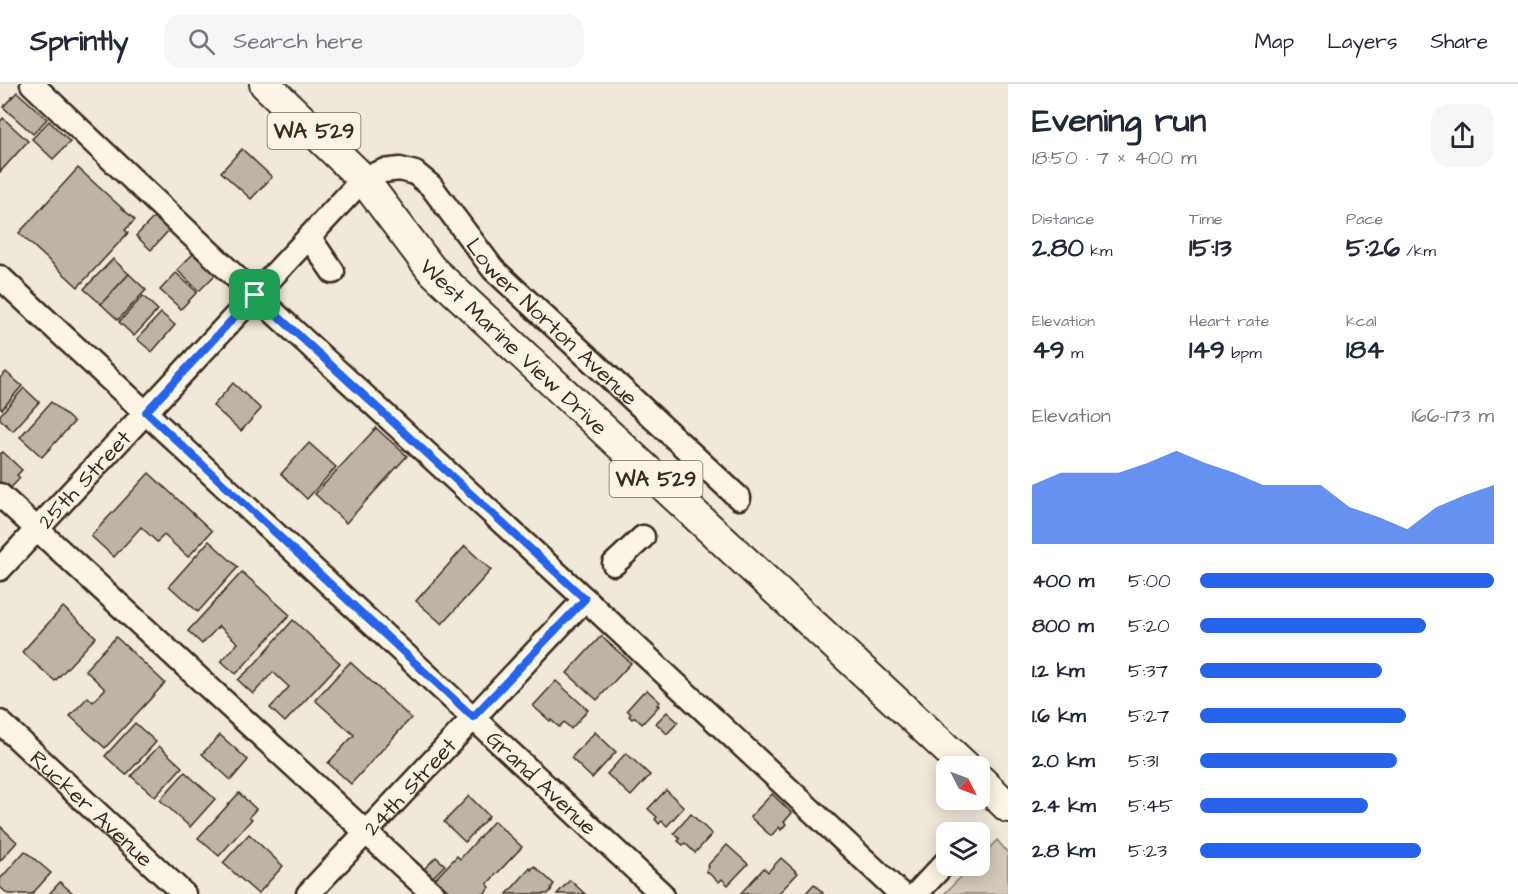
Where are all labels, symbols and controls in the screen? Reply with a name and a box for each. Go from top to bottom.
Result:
search box [164,14,584,68]
text: Sprintly [30,22,128,61]
icon: search [185,25,218,58]
text: Search here [233,26,363,57]
text: Map [1254,27,1294,56]
text: Layers [1327,27,1397,56]
text: Share [1430,27,1488,56]
text: Evening run [1032,98,1206,144]
button: share [1431,104,1494,167]
road number: WA 529 [268,113,360,149]
text: 18:50 · 7 × 400 m [1032,144,1197,172]
text: Distance [1032,208,1094,230]
text: Time [1189,208,1223,230]
text: Pace [1346,208,1383,230]
text: 2.80 [1032,230,1084,266]
text: 15:13 [1189,230,1232,266]
text: 5:26 [1346,230,1400,266]
street label: Lower Norton Avenue [458,232,644,413]
text: km [1084,240,1112,262]
text: /km [1400,240,1436,262]
street label: West Marine View Drive [412,252,614,443]
pin [229,269,280,320]
icon: arrive [238,278,271,311]
text: Elevation [1032,310,1095,332]
text: Heart rate [1189,310,1269,332]
text: kcal [1346,310,1377,332]
text: 49 [1032,332,1065,368]
text: 149 [1189,332,1225,368]
text: 184 [1346,332,1384,368]
text: m [1065,342,1083,364]
text: bpm [1225,342,1262,364]
text: Elevation [1032,402,1111,430]
text: 166–173 m [1412,402,1494,430]
street label: 25th Street [31,424,139,536]
road number: WA 529 [610,461,702,497]
text: 400 m [1032,567,1094,595]
text: 5:00 [1128,567,1171,595]
text: 800 m [1032,612,1094,640]
text: 5:20 [1128,612,1170,640]
text: 1.2 km [1032,657,1085,685]
text: 5:37 [1128,657,1168,685]
text: 1.6 km [1032,702,1086,730]
text: 5:27 [1128,702,1169,730]
street label: Grand Avenue [479,724,603,843]
street label: 24th Street [357,731,464,843]
street label: Rucker Avenue [22,744,160,875]
text: 2.0 km [1032,747,1095,775]
text: 5:31 [1128,747,1158,775]
north arrow [936,756,990,810]
map controls [936,756,990,876]
text: 2.4 km [1032,792,1096,820]
text: 5:45 [1128,792,1173,820]
button: layers [936,822,990,876]
text: 2.8 km [1032,837,1095,865]
text: 5:23 [1128,837,1167,865]

